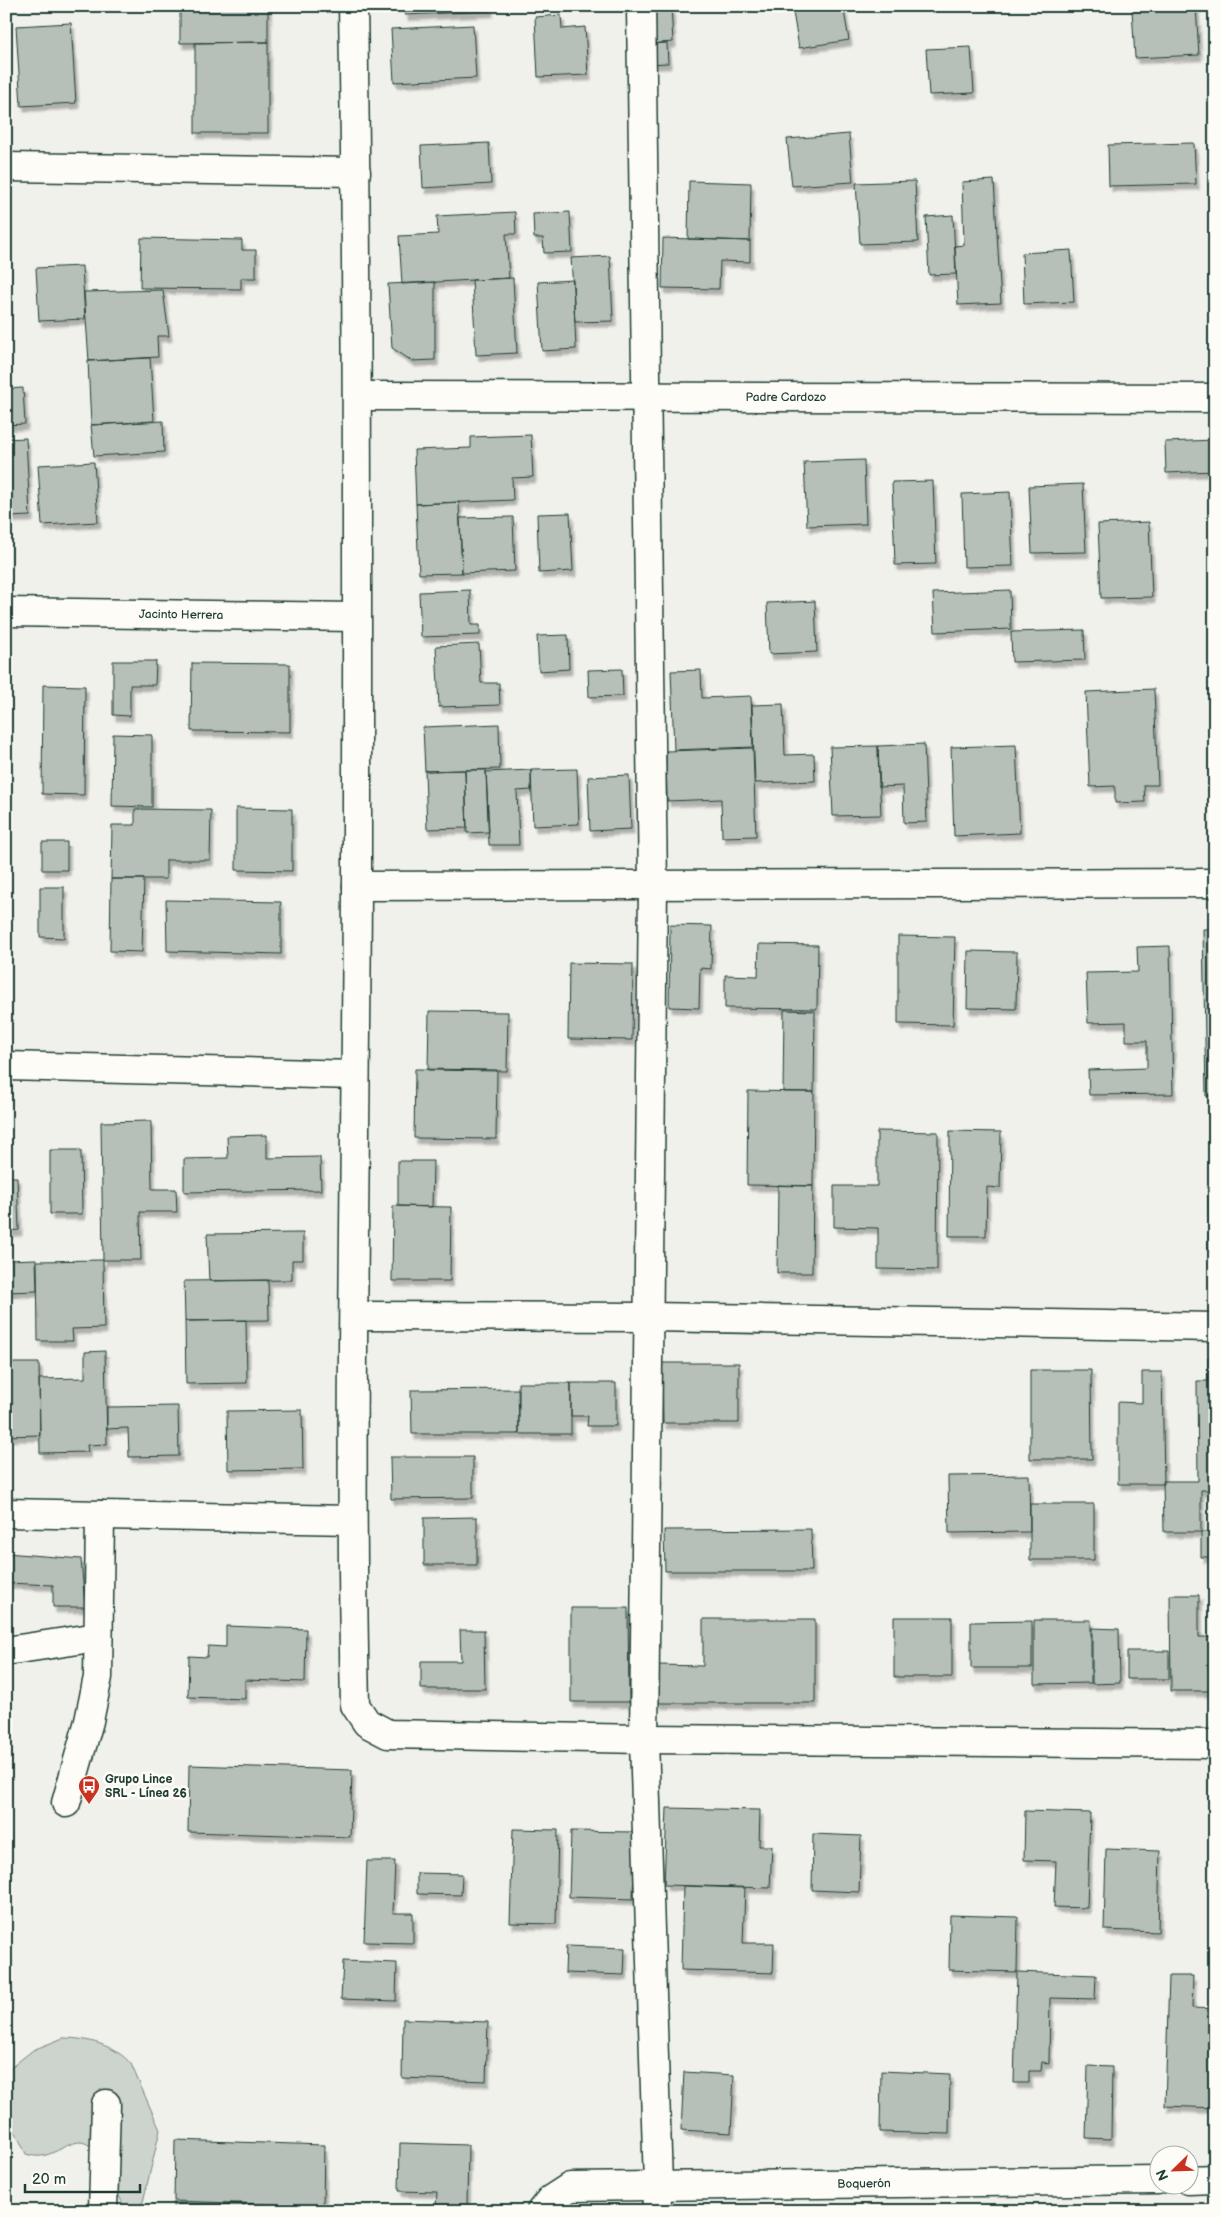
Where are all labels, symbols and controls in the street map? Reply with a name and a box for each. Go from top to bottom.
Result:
street label: Padre Cardozo [746,389,827,405]
street label: Jacinto Herrera [139,606,224,623]
place label: Grupo Lince SRL - Línea 26 [105,1772,187,1801]
bus stop icon: Grupo Lince SRL - Línea 26 [77,1774,101,1805]
north arrow [1148,2144,1198,2194]
scale bar [25,2162,140,2194]
text: N [1153,2167,1172,2183]
text: 20 m [32,2170,66,2189]
street label: Boquerón [837,2176,891,2191]

